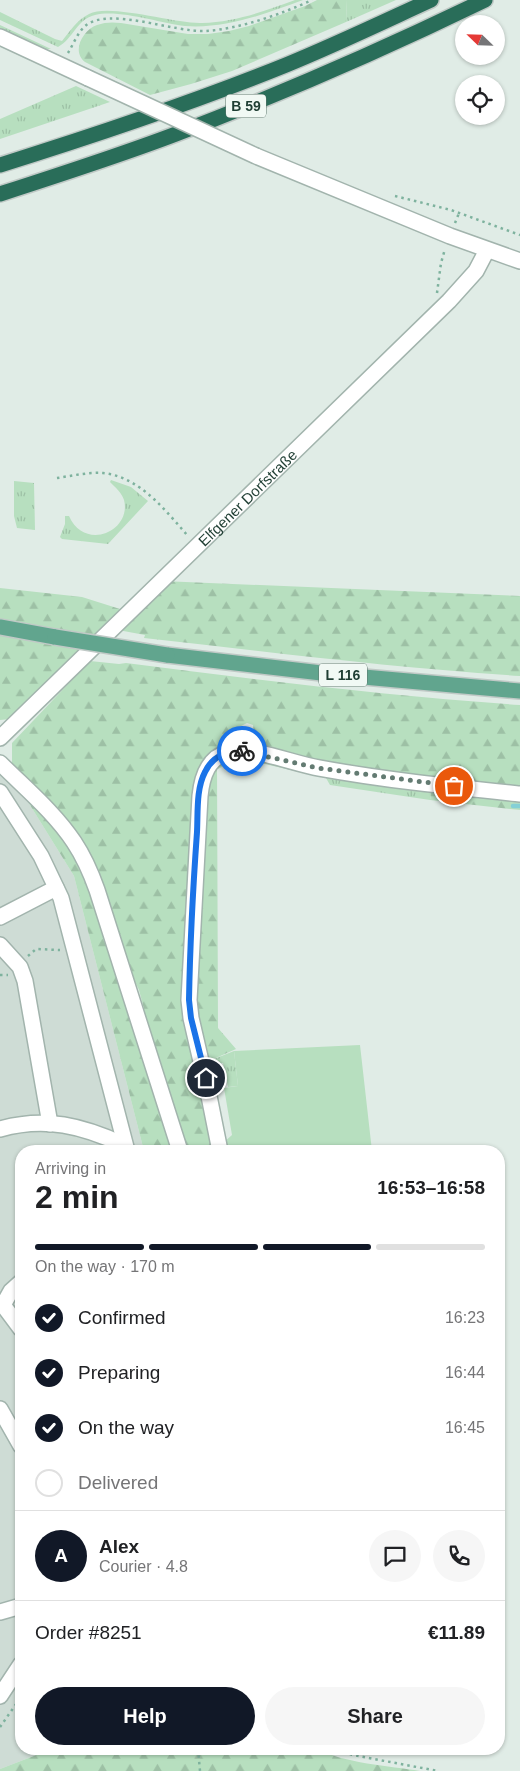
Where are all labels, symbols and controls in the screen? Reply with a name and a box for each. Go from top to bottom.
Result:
north arrow [455,15,505,65]
map controls [455,15,505,125]
button: locate [455,75,505,125]
road number: B 59 [226,94,266,118]
street label: Elfgener Dorfstraße [194,446,300,549]
road number: L 116 [319,664,367,686]
courier [217,726,267,776]
icon: bike [228,737,256,765]
pin [433,765,475,807]
icon: bag [440,772,468,800]
pin [185,1057,227,1099]
icon: home [192,1064,220,1092]
text: Arriving in [35,1160,106,1177]
text: 16:53–16:58 [377,1177,485,1198]
text: 2 min [35,1179,119,1215]
text: On the way · 170 m [35,1258,175,1275]
icon: check [35,1304,63,1332]
text: Confirmed [78,1307,166,1328]
text: 16:23 [445,1309,485,1326]
icon: check [35,1359,63,1387]
text: Preparing [78,1362,160,1383]
text: 16:44 [445,1364,485,1381]
icon: check [35,1414,63,1442]
text: On the way [78,1417,174,1438]
text: 16:45 [445,1419,485,1436]
text: Delivered [78,1472,158,1493]
button: chat [369,1530,421,1582]
button: phone [433,1530,485,1582]
text: Alex [99,1536,139,1557]
text: A [54,1545,68,1566]
text: Courier · 4.8 [99,1558,188,1575]
text: Order #8251 [35,1622,142,1643]
text: €11.89 [428,1622,485,1643]
button: Help [35,1687,255,1745]
button: Share [265,1687,485,1745]

